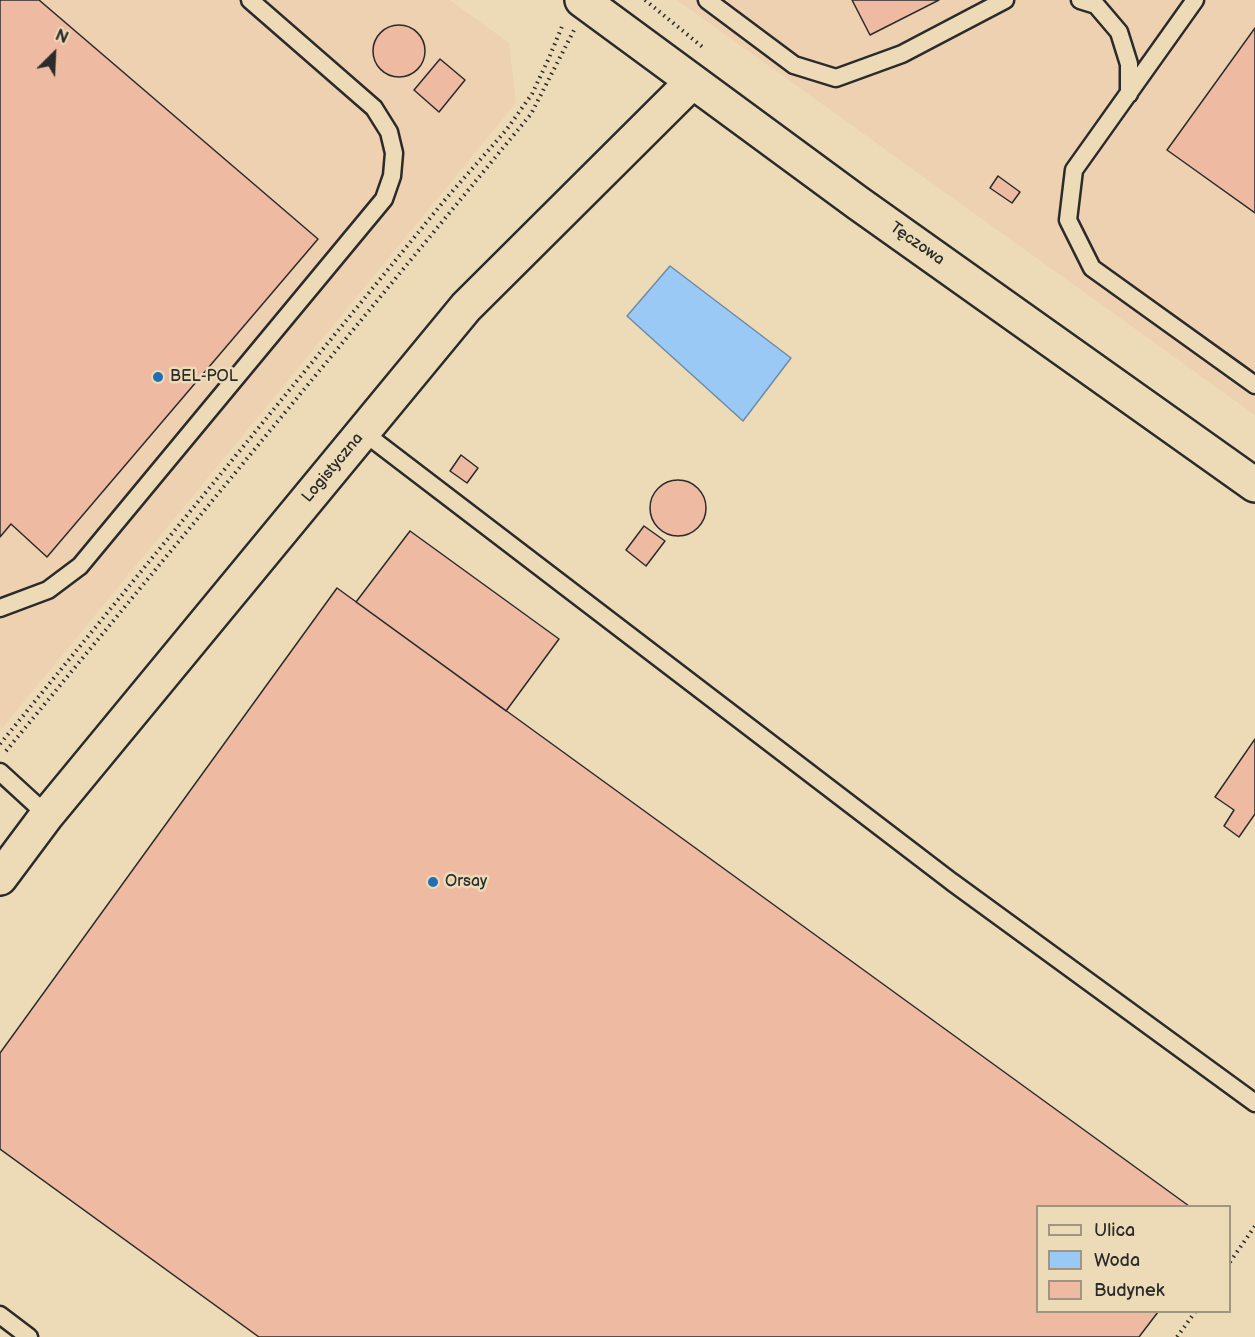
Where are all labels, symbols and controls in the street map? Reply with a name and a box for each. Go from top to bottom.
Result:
north arrow [24,24,84,84]
text: N [52,26,71,48]
street label: Tęczowa [886,218,948,270]
place label: BEL-POL [170,367,238,387]
marker: BEL-POL [151,370,165,384]
street label: Logistyczna [298,429,368,507]
place label: Orsay [445,872,487,892]
marker: Orsay [426,875,440,889]
legend [1036,1205,1231,1313]
text: Ulica [1094,1220,1135,1241]
text: Woda [1094,1250,1140,1271]
text: Budynek [1094,1280,1164,1301]

